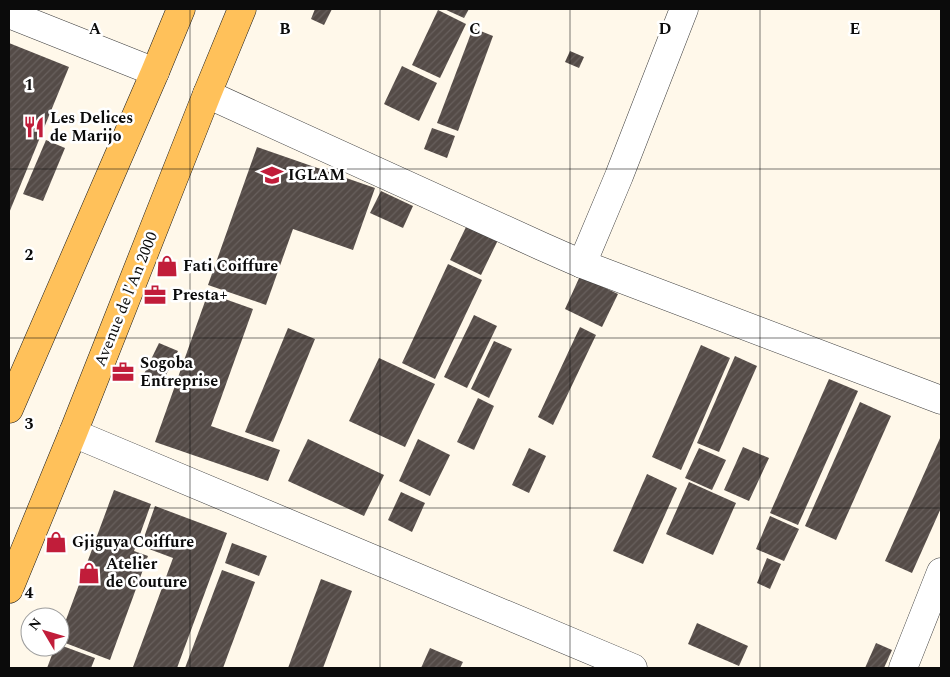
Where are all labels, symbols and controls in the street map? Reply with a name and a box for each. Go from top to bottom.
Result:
text: A [89,17,102,41]
text: B [279,17,291,41]
text: C [469,17,481,41]
text: D [659,17,672,41]
text: E [850,17,860,41]
text: 1 [25,73,33,97]
place label: Les Delices de Marijo [50,106,133,148]
restaurant icon: Les Delices de Marijo [21,114,47,140]
school or university icon: IGLAM [259,162,285,188]
place label: IGLAM [288,163,345,187]
street label: Avenue de l'An 2000 [88,228,164,370]
text: 2 [25,243,34,267]
shop icon: Fati Coiffure [154,253,180,279]
place label: Fati Coiffure [183,254,278,278]
office icon: Presta+ [142,282,168,308]
place label: Presta+ [172,283,228,307]
place label: Sogoba Entreprise [140,351,218,393]
office icon: Sogoba Entreprise [110,359,136,385]
text: 3 [25,412,34,436]
shop icon: Gjiguya Coiffure [43,529,69,555]
place label: Gjiguya Coiffure [72,530,194,554]
place label: Atelier de Couture [106,552,187,594]
shop icon: Atelier de Couture [76,560,102,586]
text: 4 [25,581,34,605]
north arrow [20,607,70,657]
text: N [23,613,47,635]

